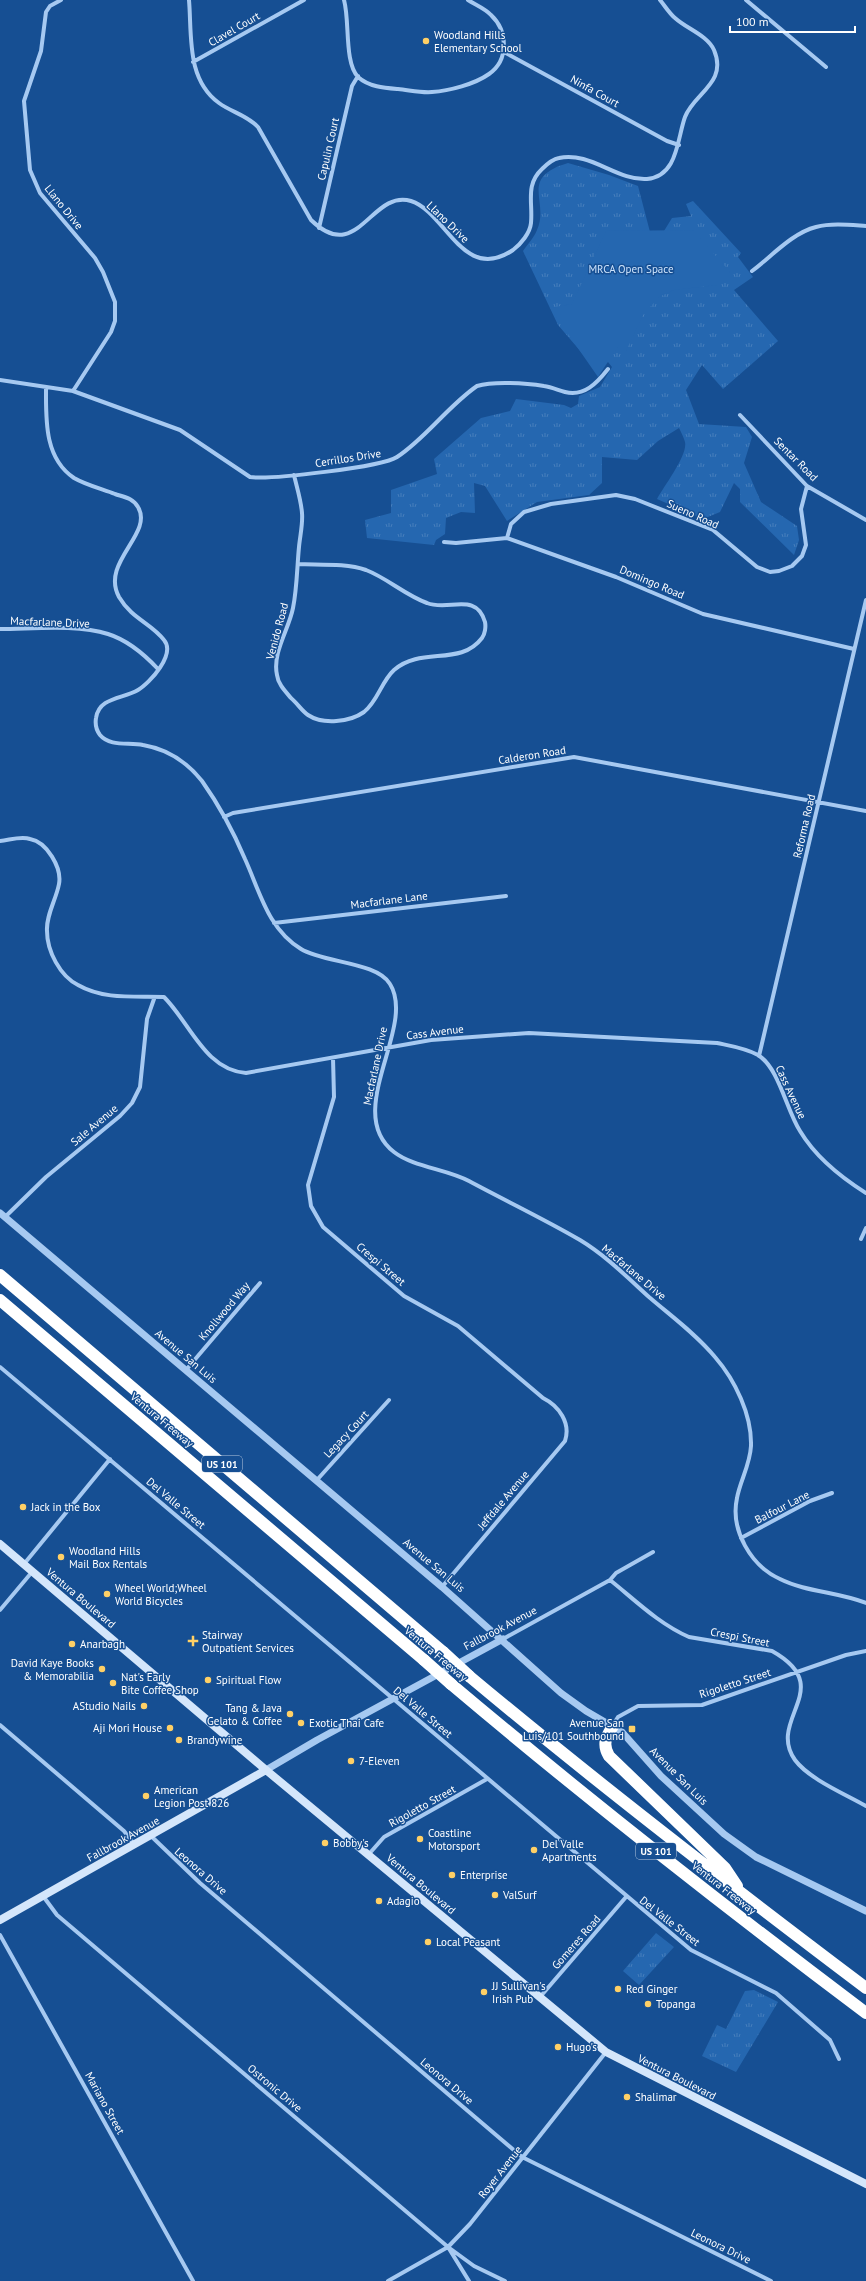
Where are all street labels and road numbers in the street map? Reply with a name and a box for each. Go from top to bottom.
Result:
street label: Clavel Court [206,8,263,49]
street label: Ninfa Court [568,72,622,110]
street label: Capulin Court [314,116,342,182]
street label: Llano Drive [42,182,87,233]
street label: Llano Drive [424,198,473,246]
street label: Sentar Road [771,434,821,484]
street label: Cerrillos Drive [314,446,382,470]
street label: Sueno Road [665,496,721,532]
street label: Domingo Road [618,562,687,602]
street label: Venido Road [262,601,291,662]
street label: Macfarlane Drive [10,614,90,630]
street label: Calderon Road [497,743,567,767]
street label: Reforma Road [790,793,818,859]
street label: Macfarlane Lane [350,888,429,912]
street label: Cass Avenue [405,1021,465,1042]
street label: Macfarlane Drive [360,1025,390,1106]
street label: Cass Avenue [772,1063,810,1122]
street label: Sale Avenue [68,1101,121,1149]
street label: Crespi Street [354,1239,409,1289]
street label: Macfarlane Drive [599,1241,669,1303]
street label: Knollwood Way [195,1278,253,1343]
street label: Avenue San Luis [152,1326,220,1386]
street label: Ventura Freeway [127,1389,197,1451]
street label: Legacy Court [320,1407,372,1461]
road number: US 101 [202,1456,242,1472]
street label: Jeffdale Avenue [474,1467,532,1533]
street label: Del Valle Street [144,1474,209,1532]
street label: Balfour Lane [752,1487,812,1527]
street label: Avenue San Luis [400,1535,468,1595]
street label: Ventura Boulevard [43,1564,119,1631]
street label: Fallbrook Avenue [461,1603,539,1653]
street label: Ventura Freeway [401,1623,471,1685]
street label: Crespi Street [709,1624,771,1650]
street label: Rigoletto Street [697,1665,773,1701]
street label: Del Valle Street [391,1683,456,1741]
street label: Avenue San Luis [647,1744,711,1808]
street label: Rigoletto Street [386,1782,458,1830]
street label: Fallbrook Avenue [84,1813,162,1865]
road number: US 101 [636,1843,676,1859]
street label: Leonora Drive [172,1844,230,1898]
street label: Ventura Boulevard [383,1850,459,1917]
street label: Ventura Freeway [688,1858,760,1918]
street label: Del Valle Street [637,1893,703,1949]
street label: Gomeres Road [549,1912,603,1972]
street label: Ventura Boulevard [635,2051,719,2103]
street label: Leonora Drive [418,2055,477,2108]
street label: Ostronic Drive [245,2061,305,2115]
street label: Mariano Street [82,2069,128,2137]
street label: Royer Avenue [475,2143,525,2201]
street label: Leonora Drive [689,2225,754,2267]

